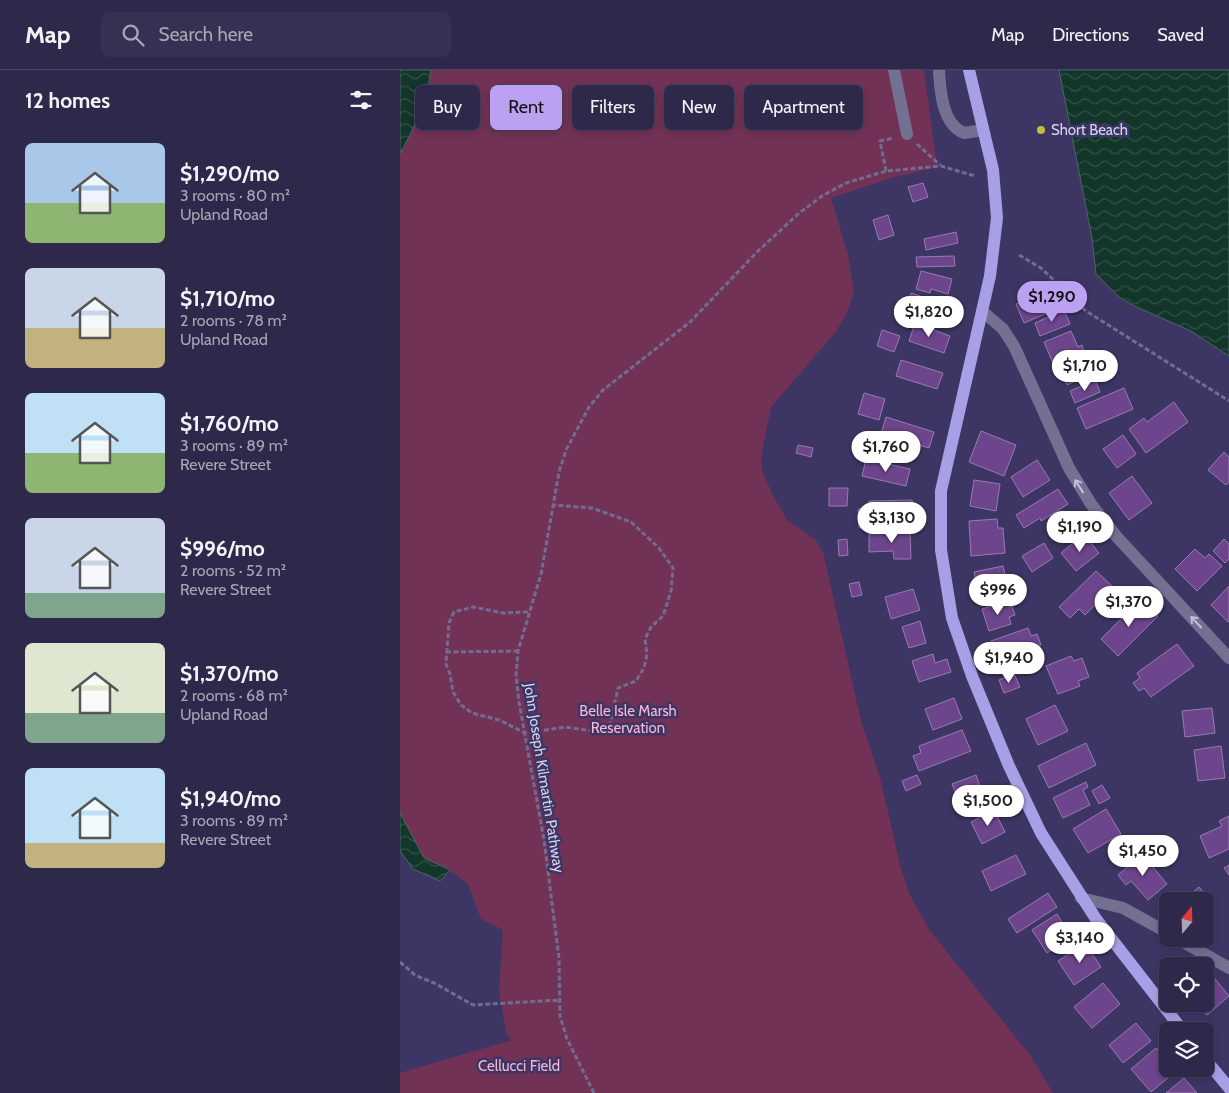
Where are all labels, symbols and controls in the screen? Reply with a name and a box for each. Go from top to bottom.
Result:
search box [101,12,451,57]
text: Map [25,20,71,49]
icon: search [119,21,147,49]
text: Search here [159,23,253,46]
text: Map [991,24,1024,46]
text: Directions [1052,24,1129,46]
text: Saved [1157,24,1204,46]
chip: Buy [415,85,480,130]
chip: Rent [490,85,562,130]
chip: Filters [572,85,654,130]
chip: New [664,85,734,130]
chip: Apartment [744,85,863,130]
icon: filters [347,86,375,114]
text: 12 homes [25,88,110,113]
place label: Short Beach [1051,121,1128,139]
marker: Short Beach [1035,124,1047,136]
text: $1,290/mo [180,161,279,186]
icon: home [65,163,125,223]
text: 3 rooms · 80 m² [180,186,290,205]
text: Upland Road [180,205,268,224]
pin: $1,290 [1011,280,1093,323]
text: $1,710/mo [180,286,275,311]
text: $1,290 [1028,287,1076,306]
icon: home [65,288,125,348]
pin: $1,820 [888,296,970,338]
text: $1,820 [905,302,953,321]
text: 2 rooms · 78 m² [180,311,287,330]
text: Upland Road [180,330,268,349]
pin: $1,710 [1044,350,1126,392]
text: $1,710 [1063,356,1107,375]
text: $1,760/mo [180,411,279,436]
icon: home [65,413,125,473]
pin: $1,760 [845,430,927,473]
text: 3 rooms · 89 m² [180,436,288,455]
text: $1,760 [863,437,910,456]
text: Revere Street [180,455,271,474]
one-way arrow [1073,479,1083,493]
pin: $3,130 [851,502,933,544]
text: $3,130 [868,508,916,527]
pin: $1,190 [1039,510,1121,553]
text: $1,190 [1058,517,1102,536]
text: $996/mo [180,536,265,561]
icon: home [65,538,125,598]
text: 2 rooms · 52 m² [180,561,286,580]
pin: $996 [968,574,1028,616]
text: Revere Street [180,580,271,599]
text: $996 [980,580,1016,599]
pin: $1,370 [1088,586,1170,628]
text: $1,370 [1106,592,1152,611]
one-way arrow [1190,615,1202,628]
pin: $1,940 [968,642,1050,684]
text: $1,940 [985,648,1033,667]
text: $1,370/mo [180,661,278,686]
icon: home [65,663,125,723]
street label: John Joseph Kilmartin Pathway [520,681,568,875]
text: 2 rooms · 68 m² [180,686,288,705]
park label: Belle Isle Marsh Reservation [579,702,677,737]
text: Upland Road [180,705,268,724]
pin: $1,500 [947,784,1029,827]
text: $1,940/mo [180,786,281,811]
icon: home [65,788,125,848]
text: $1,500 [963,791,1013,810]
text: 3 rooms · 89 m² [180,811,288,830]
text: Revere Street [180,830,271,849]
pin: $1,450 [1102,834,1184,877]
text: $1,450 [1119,841,1167,860]
north arrow [1159,892,1214,948]
map controls [1159,892,1214,1077]
pin: $3,140 [1039,922,1121,964]
text: $3,140 [1056,928,1104,947]
button: locate [1159,957,1214,1012]
button: layers [1159,1022,1214,1077]
park label: Cellucci Field [478,1057,560,1075]

